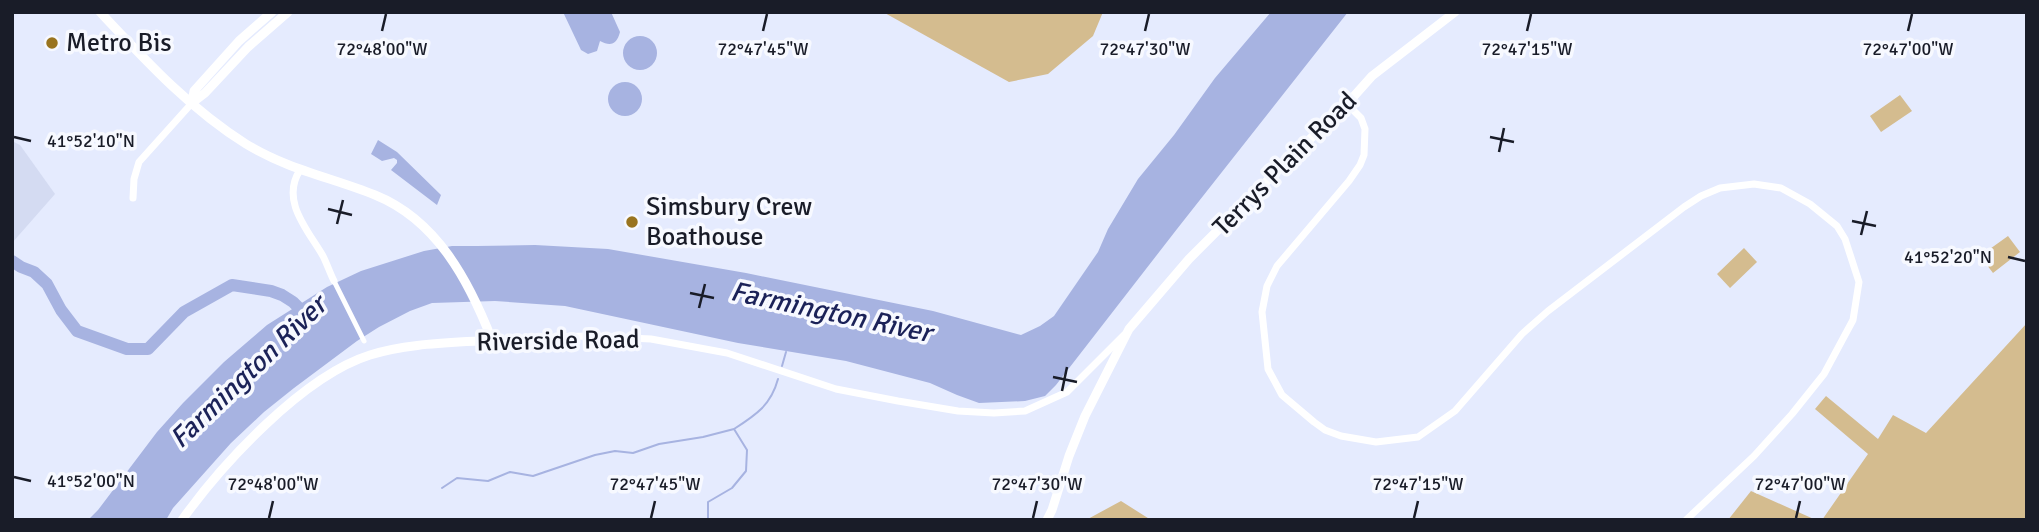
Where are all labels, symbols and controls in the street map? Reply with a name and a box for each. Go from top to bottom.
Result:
place label: Metro Bis [66,27,172,59]
marker: Metro Bis [44,35,60,51]
text: 72°48'00"W [337,38,427,60]
text: 72°47'45"W [718,38,808,60]
text: 72°47'30"W [1100,38,1190,60]
text: 72°47'15"W [1482,38,1572,60]
text: 72°47'00"W [1863,38,1953,60]
street label: Terrys Plain Road [1206,85,1364,243]
text: 41°52'10"N [47,130,135,152]
place label: Simsbury Crew Boathouse [646,191,812,253]
marker: Simsbury Crew Boathouse [624,214,640,230]
text: 41°52'20"N [1904,246,1992,268]
water label: Farmington River [727,274,938,351]
water label: Farmington River [163,286,336,455]
street label: Riverside Road [476,324,640,358]
text: 41°52'00"N [47,470,135,492]
text: 72°48'00"W [228,473,318,495]
text: 72°47'45"W [610,473,700,495]
text: 72°47'30"W [992,473,1082,495]
text: 72°47'15"W [1373,473,1463,495]
text: 72°47'00"W [1755,473,1845,495]

